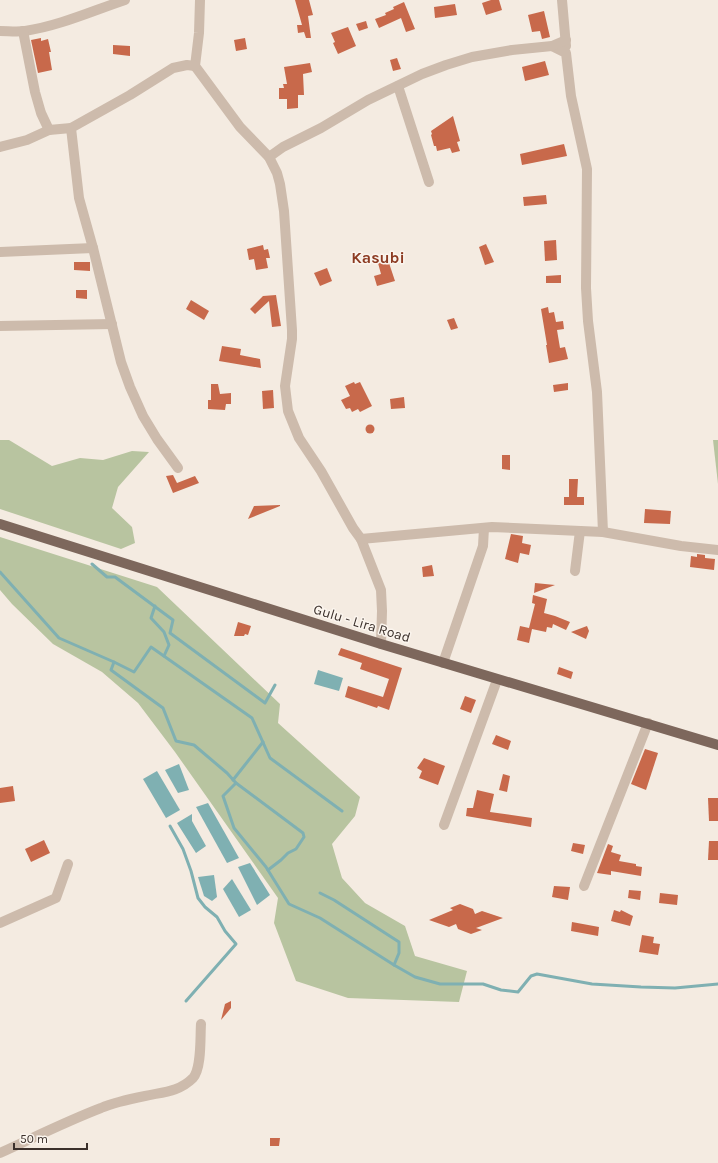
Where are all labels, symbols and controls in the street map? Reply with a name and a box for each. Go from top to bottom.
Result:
district label: Kasubi [351,248,405,267]
street label: Gulu - Lira Road [311,601,412,646]
scale bar [14,1125,87,1151]
text: 50 m [20,1132,48,1146]

